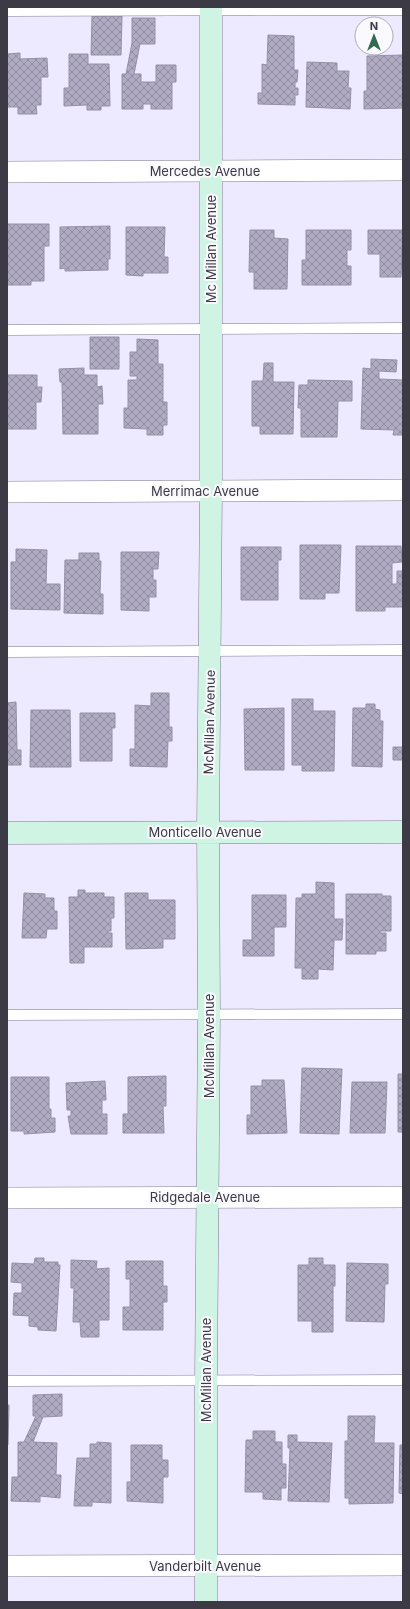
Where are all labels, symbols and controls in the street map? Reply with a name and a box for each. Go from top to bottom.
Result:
north arrow [354,16,394,56]
text: N [370,19,378,33]
street label: Mercedes Avenue [150,163,260,179]
street label: Mc Millan Avenue [203,195,219,303]
street label: Merrimac Avenue [151,483,259,499]
street label: McMillan Avenue [200,670,218,774]
street label: Monticello Avenue [148,824,262,840]
street label: McMillan Avenue [201,994,217,1098]
street label: Ridgedale Avenue [150,1189,260,1205]
street label: McMillan Avenue [198,1318,214,1422]
street label: Vanderbilt Avenue [149,1558,261,1574]

